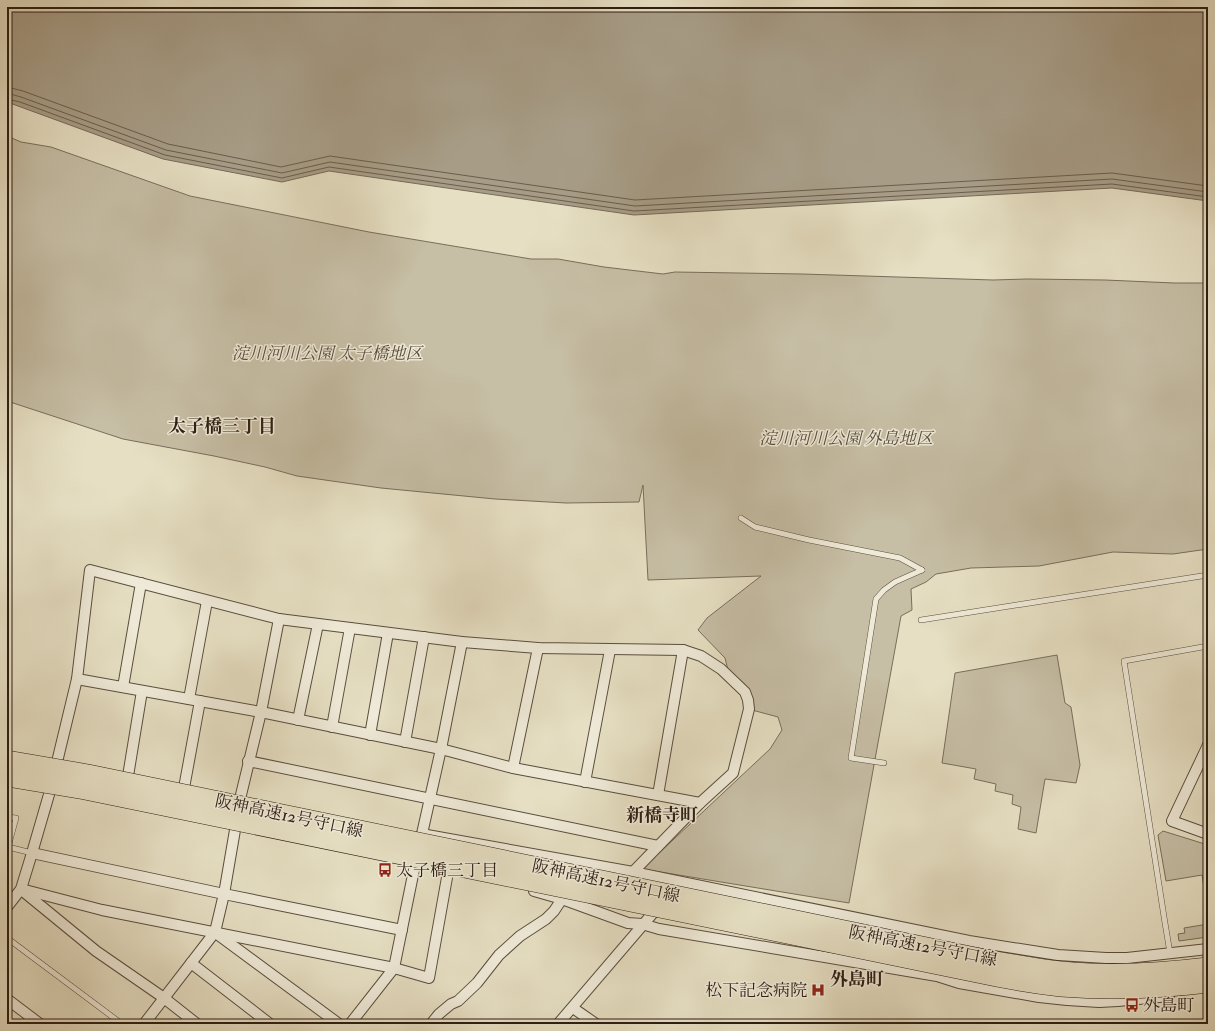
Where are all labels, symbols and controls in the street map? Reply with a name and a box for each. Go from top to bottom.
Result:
park label: 淀川河川公園 太子橋地区 [232,343,424,364]
district label: 太子橋三丁目 [168,415,276,438]
park label: 淀川河川公園 外島地区 [759,428,935,449]
street label: 阪神高速12号守口線 [213,790,365,842]
district label: 新橋寺町 [626,804,698,827]
street label: 阪神高速12号守口線 [530,855,682,907]
place label: 太子橋三丁目 [396,860,498,881]
bus stop icon: 太子橋三丁目 [377,862,393,878]
street label: 阪神高速12号守口線 [847,921,999,971]
district label: 外島町 [830,968,884,991]
place label: 松下記念病院 [705,980,807,1001]
hospital icon: 松下記念病院 [810,982,826,998]
place label: 外島町 [1143,995,1194,1016]
bus stop icon: 外島町 [1124,997,1140,1013]

